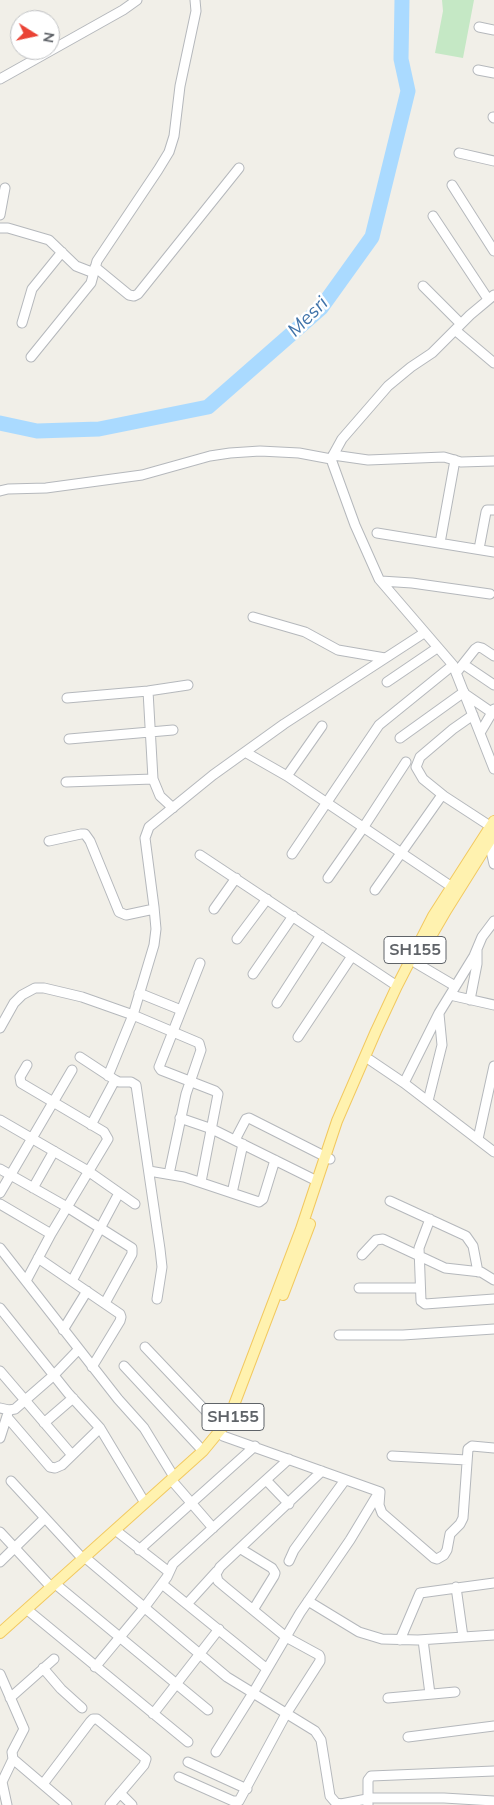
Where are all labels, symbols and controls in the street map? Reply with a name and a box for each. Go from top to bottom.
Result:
north arrow [10,10,60,60]
text: N [39,31,59,44]
water label: Mesri [283,292,333,342]
road number: SH155 [384,936,446,964]
road number: SH155 [202,1404,264,1430]

